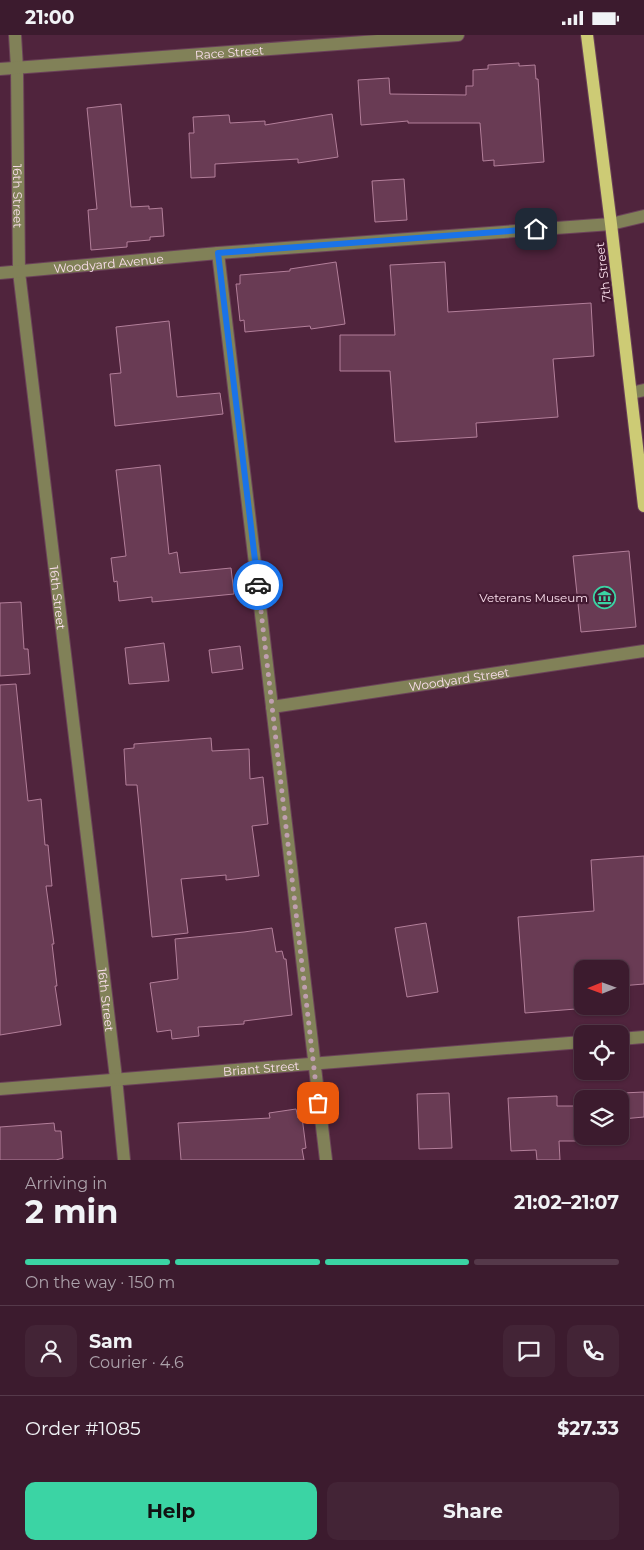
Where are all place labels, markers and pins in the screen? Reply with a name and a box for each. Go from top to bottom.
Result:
pin [515,208,557,250]
museum icon: Veterans Museum [592,585,616,609]
place label: Veterans Museum [479,590,588,605]
pin [297,1082,339,1124]

